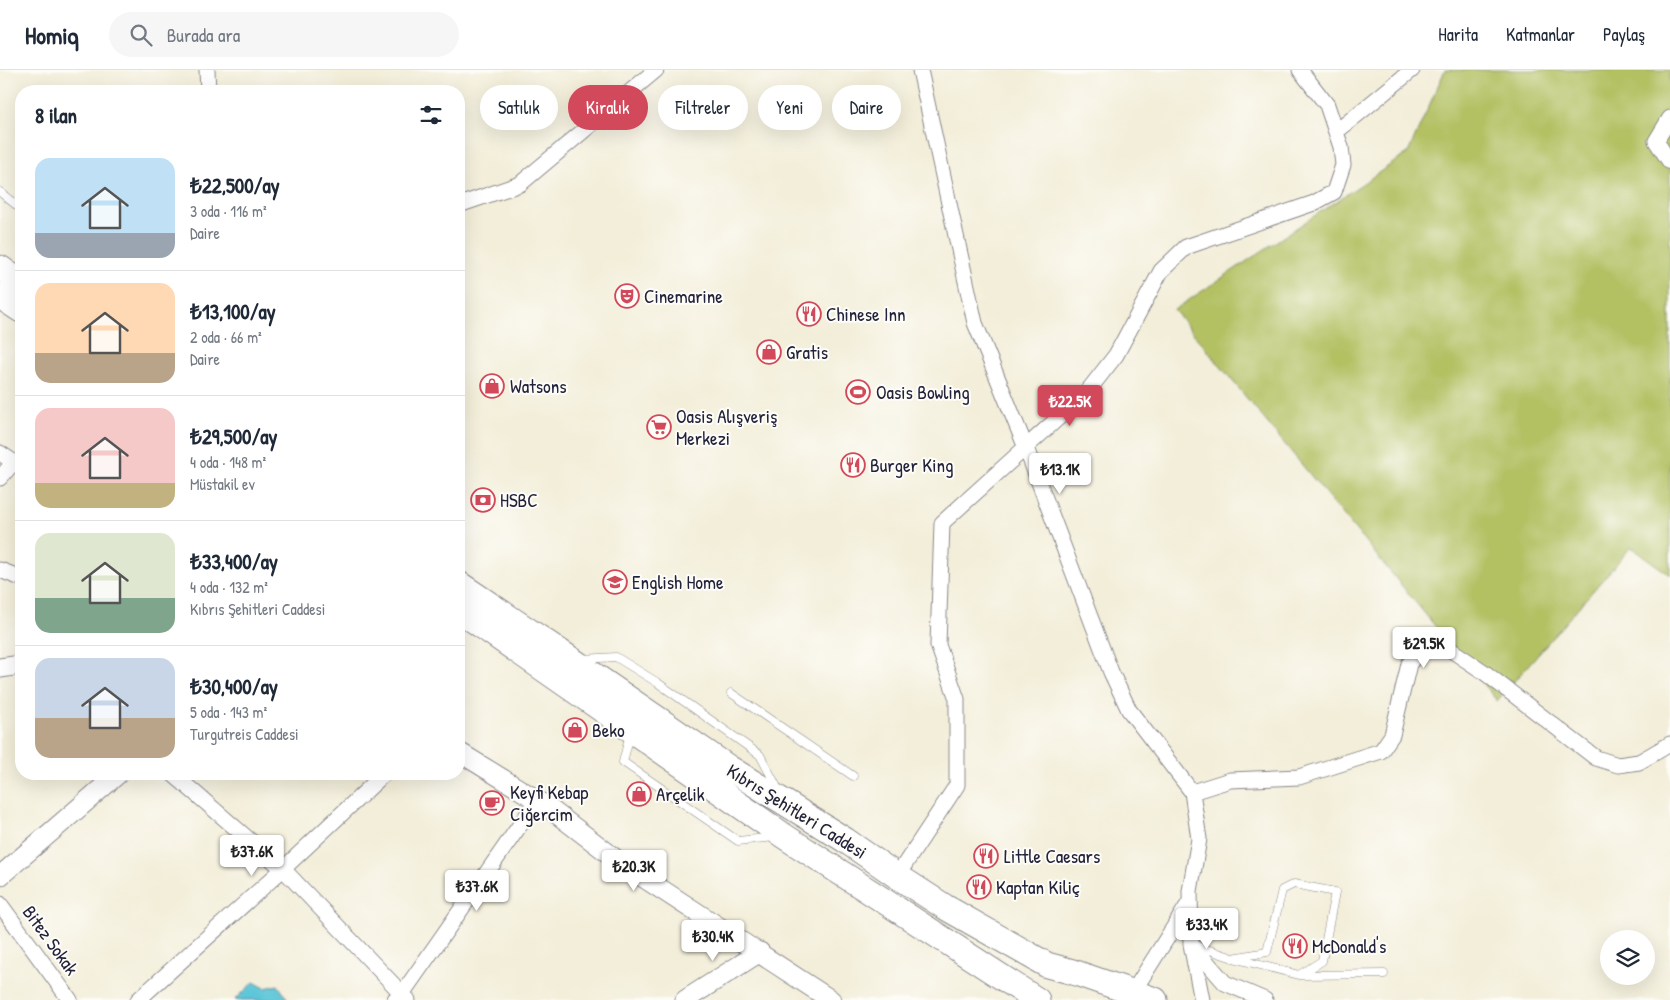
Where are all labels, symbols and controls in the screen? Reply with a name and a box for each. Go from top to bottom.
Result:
search box [109,12,459,57]
text: Homiq [25,19,79,51]
icon: search [127,21,155,49]
text: Burada ara [167,22,240,48]
text: Harita [1438,22,1478,47]
text: Katmanlar [1506,22,1575,47]
text: Paylaş [1603,22,1645,47]
chip: Satılık [480,85,558,130]
chip: Kiralık [568,85,648,130]
chip: Filtreler [658,85,748,130]
chip: Yeni [758,85,822,130]
chip: Daire [832,85,901,130]
text: 8 ilan [35,101,77,130]
icon: filters [417,101,445,129]
text: ₺22,500/ay [190,171,280,200]
icon: home [75,178,135,238]
text: 3 oda · 116 m² [190,200,267,222]
text: Daire [190,222,220,244]
theatre icon: Cinemarine [614,283,640,309]
place label: Cinemarine [644,283,723,309]
text: ₺13,100/ay [190,297,276,326]
restaurant icon: Chinese Inn [796,301,822,327]
place label: Chinese Inn [826,301,906,327]
icon: home [75,303,135,363]
text: 2 oda · 66 m² [190,326,262,348]
shop icon: Gratis [756,339,782,365]
place label: Gratis [786,339,828,365]
text: Daire [190,348,220,370]
shop icon: Watsons [479,373,505,399]
place label: Watsons [510,373,567,399]
sports icon: Oasis Bowling [845,379,871,405]
place label: Oasis Bowling [876,379,970,405]
pin: ₺22.5K [1029,384,1111,427]
text: ₺22.5K [1049,390,1091,412]
place label: Oasis Alışveriş Merkezi [676,403,777,451]
supermarket icon: Oasis Alışveriş Merkezi [646,414,672,440]
text: ₺29,500/ay [190,422,278,451]
icon: home [75,428,135,488]
text: 4 oda · 148 m² [190,451,266,473]
restaurant icon: Burger King [840,452,866,478]
place label: Burger King [870,452,954,478]
pin: ₺13.1K [1019,452,1101,495]
text: ₺13.1K [1040,458,1080,480]
text: Müstakil ev [190,473,255,495]
bank icon: HSBC [470,487,496,513]
place label: HSBC [500,487,538,513]
text: ₺33,400/ay [190,547,278,576]
icon: home [75,553,135,613]
school or university icon: English Home [602,569,628,595]
place label: English Home [632,569,724,595]
text: 4 oda · 132 m² [190,576,268,598]
text: Kıbrıs Şehitleri Caddesi [190,598,325,620]
pin: ₺29.5K [1383,626,1465,669]
text: ₺29.5K [1403,632,1445,654]
text: ₺30,400/ay [190,672,278,701]
icon: home [75,678,135,738]
text: 5 oda · 143 m² [190,701,267,723]
shop icon: Beko [562,717,588,743]
place label: Beko [592,717,625,743]
text: Turgutreis Caddesi [190,723,299,745]
street label: Kıbrıs Şehitleri Caddesi [722,757,872,865]
place label: Keyfi Kebap Ciğercim [510,779,588,827]
shop icon: Arçelik [626,781,652,807]
place label: Arçelik [656,781,705,807]
cafe icon: Keyfi Kebap Ciğercim [479,790,505,816]
pin: ₺37.6K [211,834,293,877]
text: ₺37.6K [231,840,273,862]
restaurant icon: Little Caesars [973,843,999,869]
place label: Little Caesars [1004,843,1100,869]
pin: ₺20.3K [593,850,675,892]
text: ₺20.3K [613,855,655,877]
pin: ₺37.6K [436,870,518,912]
restaurant icon: Kaptan Kiliç [966,874,992,900]
place label: Kaptan Kiliç [996,874,1080,900]
text: ₺37.6K [456,875,498,897]
street label: Bitez Sokak [17,900,85,980]
pin: ₺33.4K [1166,908,1248,950]
text: ₺33.4K [1186,913,1228,935]
pin: ₺30.4K [672,920,754,962]
text: ₺30.4K [692,925,734,947]
map controls [1600,930,1655,985]
button: layers [1600,930,1655,985]
restaurant icon: McDonald's [1282,933,1308,959]
place label: McDonald's [1312,933,1386,959]

